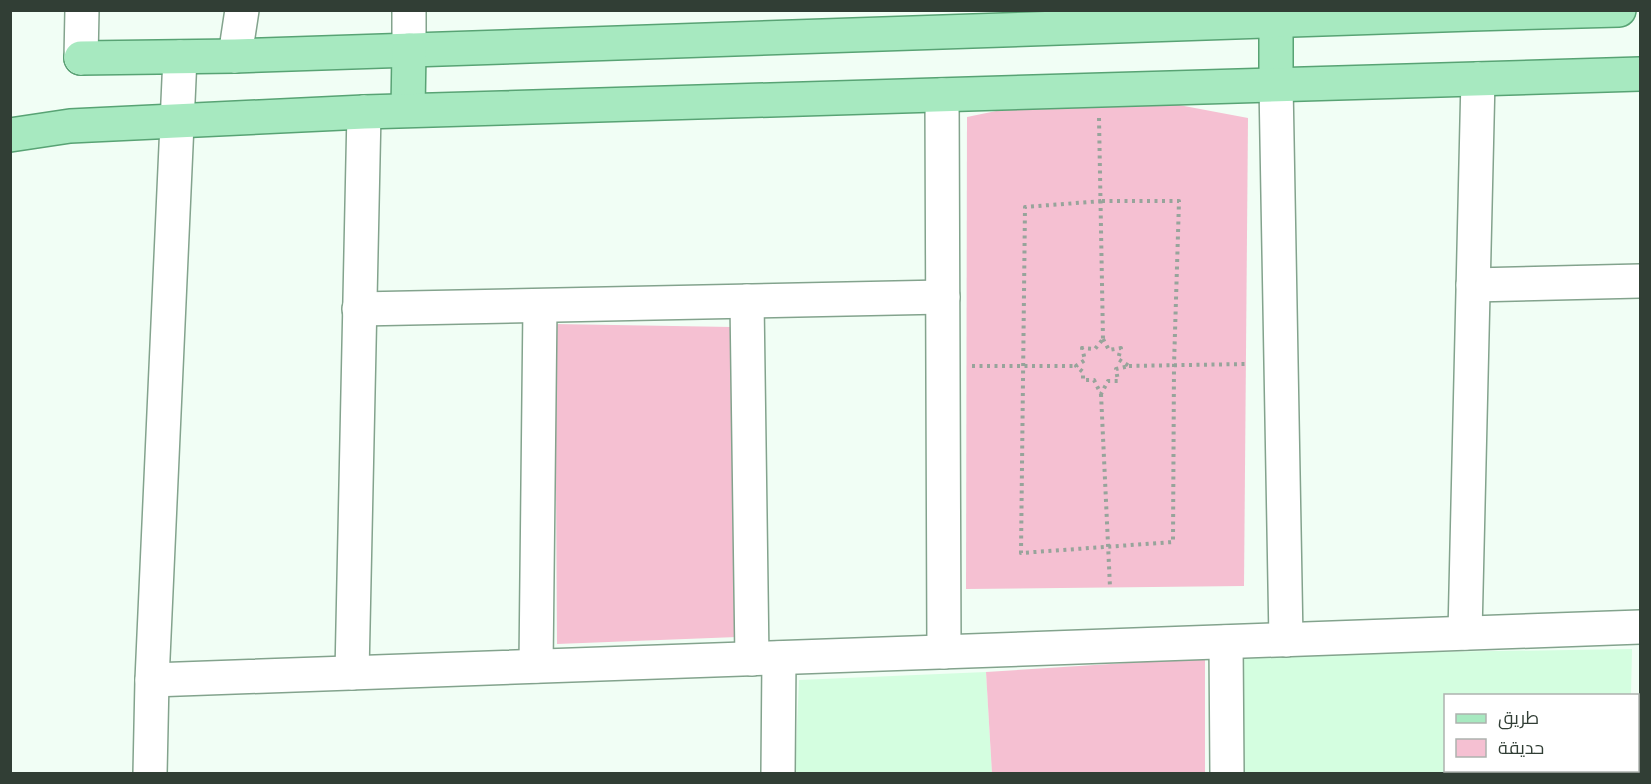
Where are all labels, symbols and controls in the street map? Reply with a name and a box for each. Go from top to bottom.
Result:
legend [1444,694,1639,772]
text: طريق [1498,706,1539,730]
text: حديقة [1498,736,1544,759]

